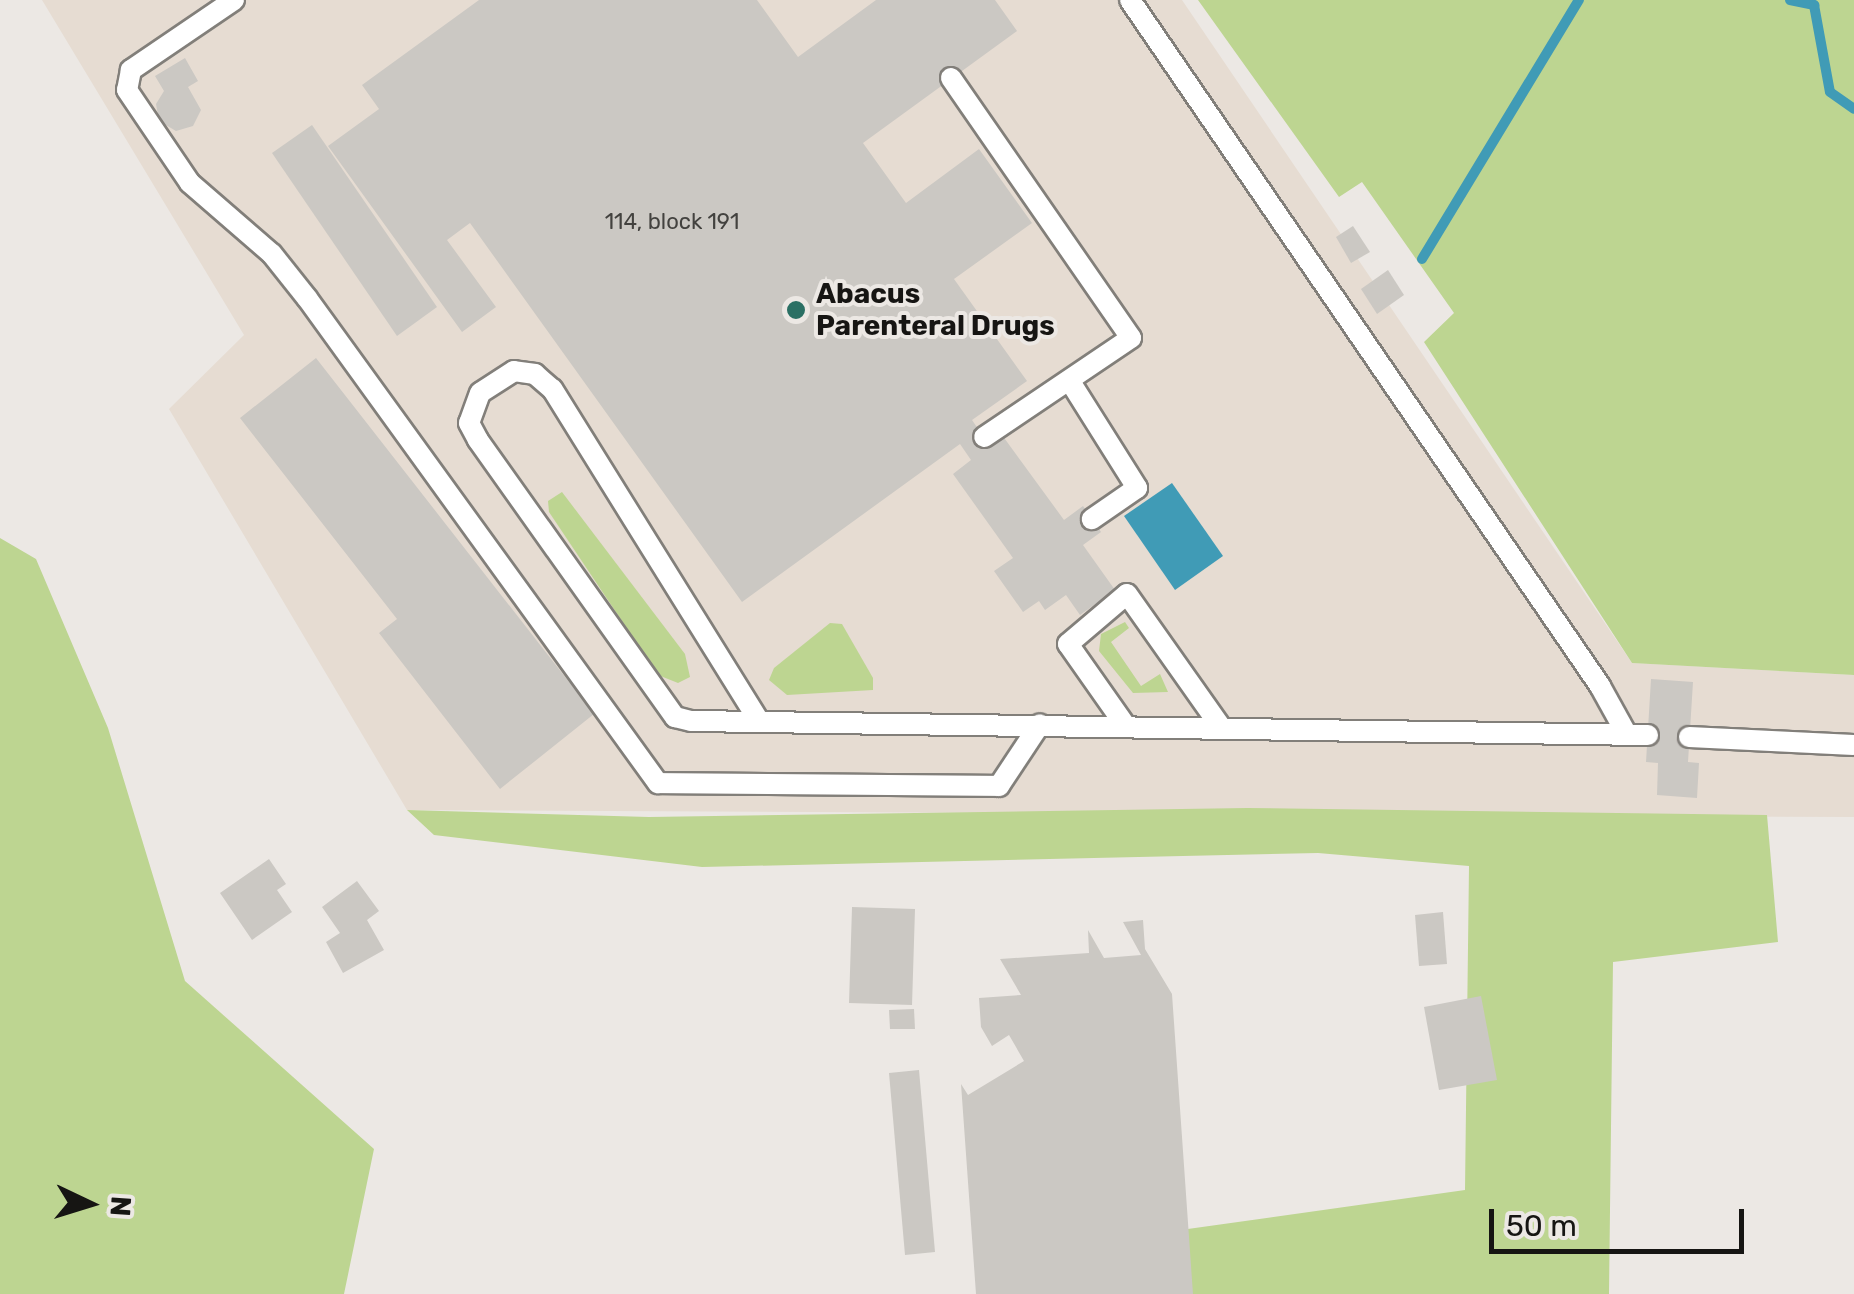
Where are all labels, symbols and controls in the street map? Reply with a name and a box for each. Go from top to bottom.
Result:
house number: 114, block 191 [605,209,739,235]
place label: Abacus Parenteral Drugs [816,277,1055,343]
marker: Abacus Parenteral Drugs [785,299,807,321]
north arrow [40,1154,140,1254]
scale bar [1494,1189,1749,1251]
text: N [103,1195,138,1217]
text: 50 m [1506,1208,1577,1244]

